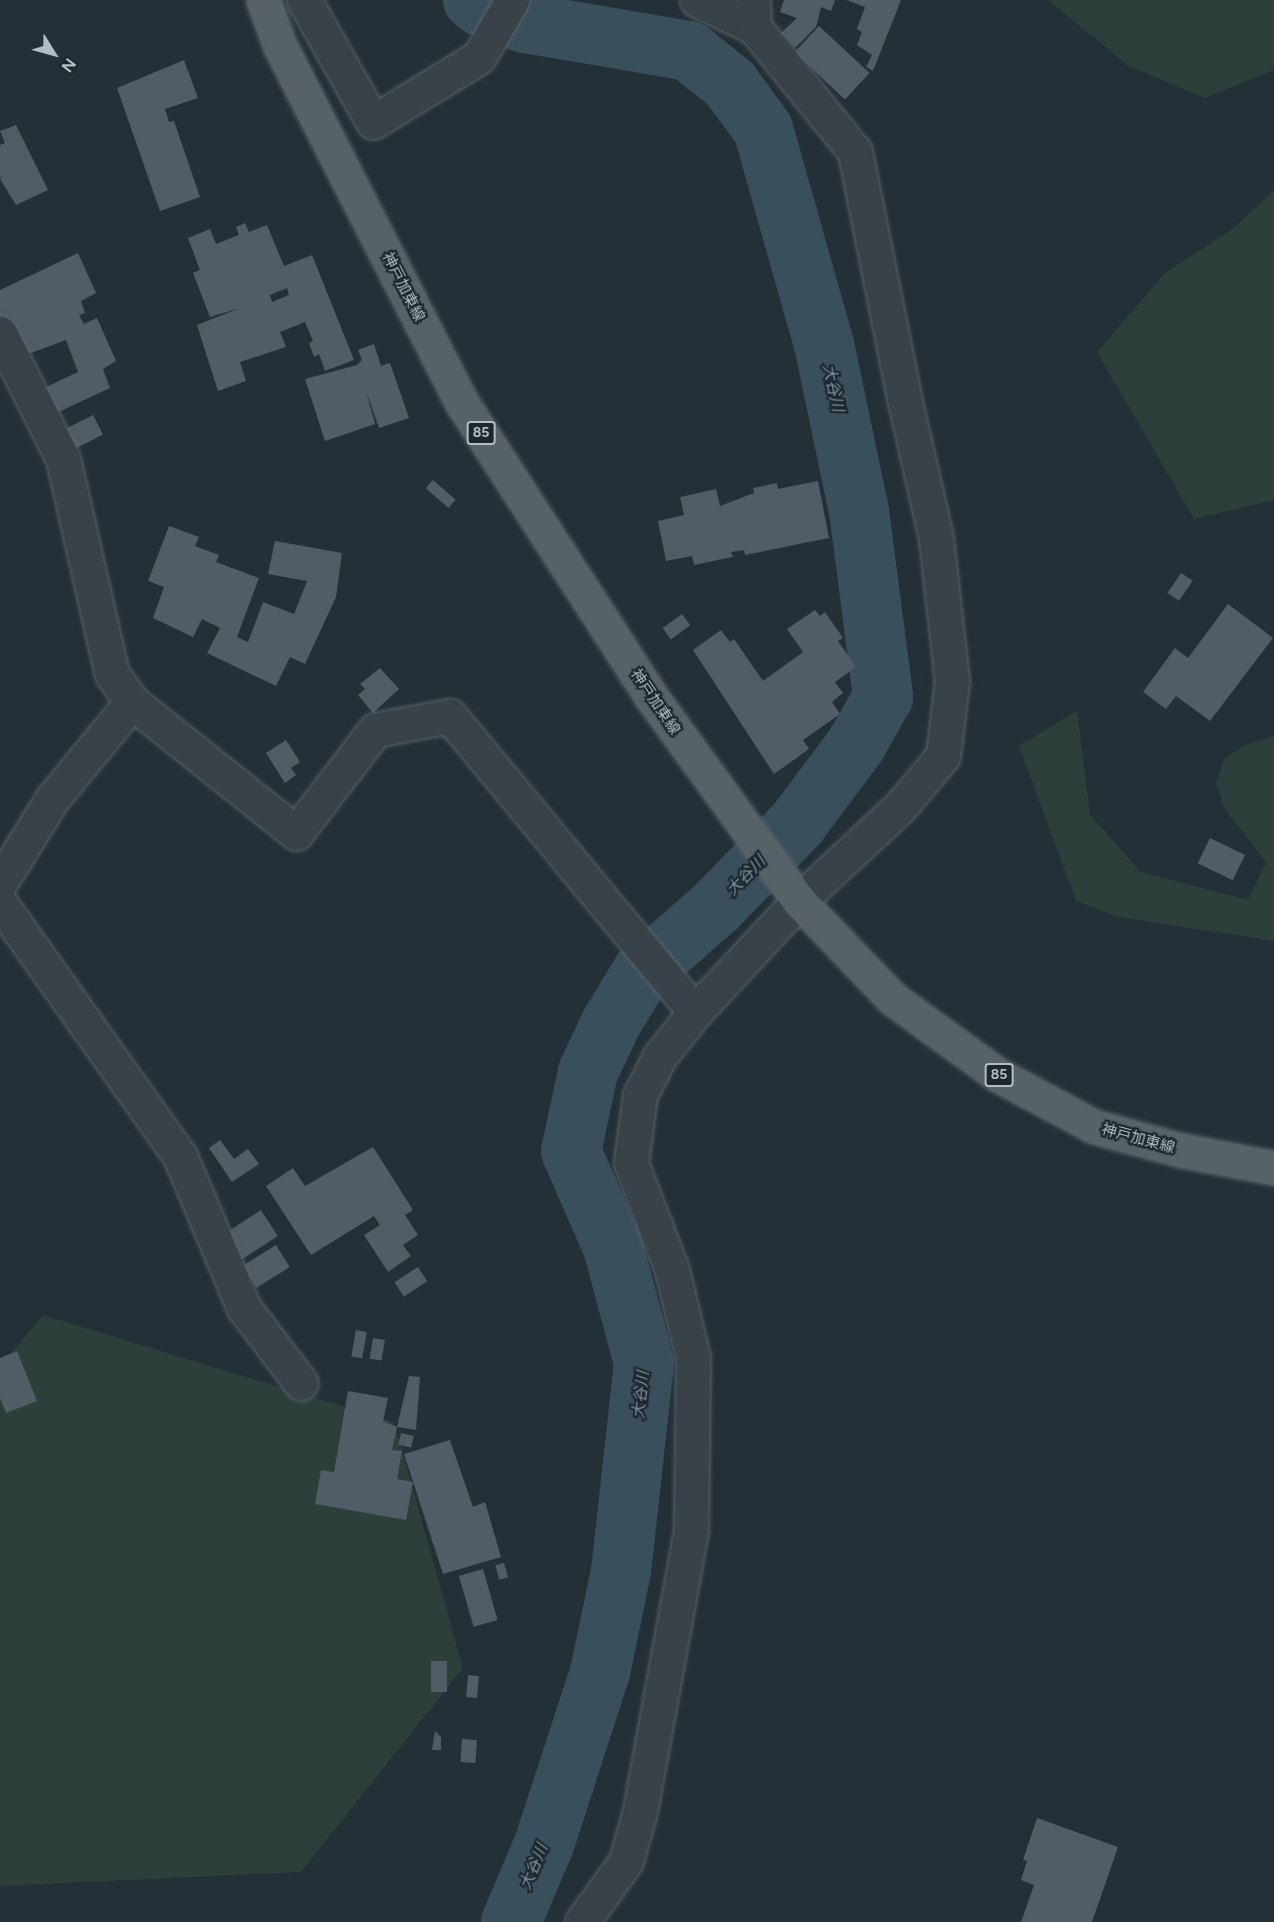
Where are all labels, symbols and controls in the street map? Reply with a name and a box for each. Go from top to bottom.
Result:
north arrow [24,24,84,84]
text: N [57,54,80,76]
street label: 神戸加東線 [378,250,428,324]
water label: 大谷川 [819,363,847,413]
road number: 85 [466,422,496,444]
street label: 神戸加東線 [627,666,683,738]
water label: 大谷川 [722,852,770,900]
road number: 85 [984,1064,1014,1086]
street label: 神戸加東線 [1099,1121,1177,1157]
water label: 大谷川 [629,1370,653,1420]
water label: 大谷川 [516,1841,552,1893]

